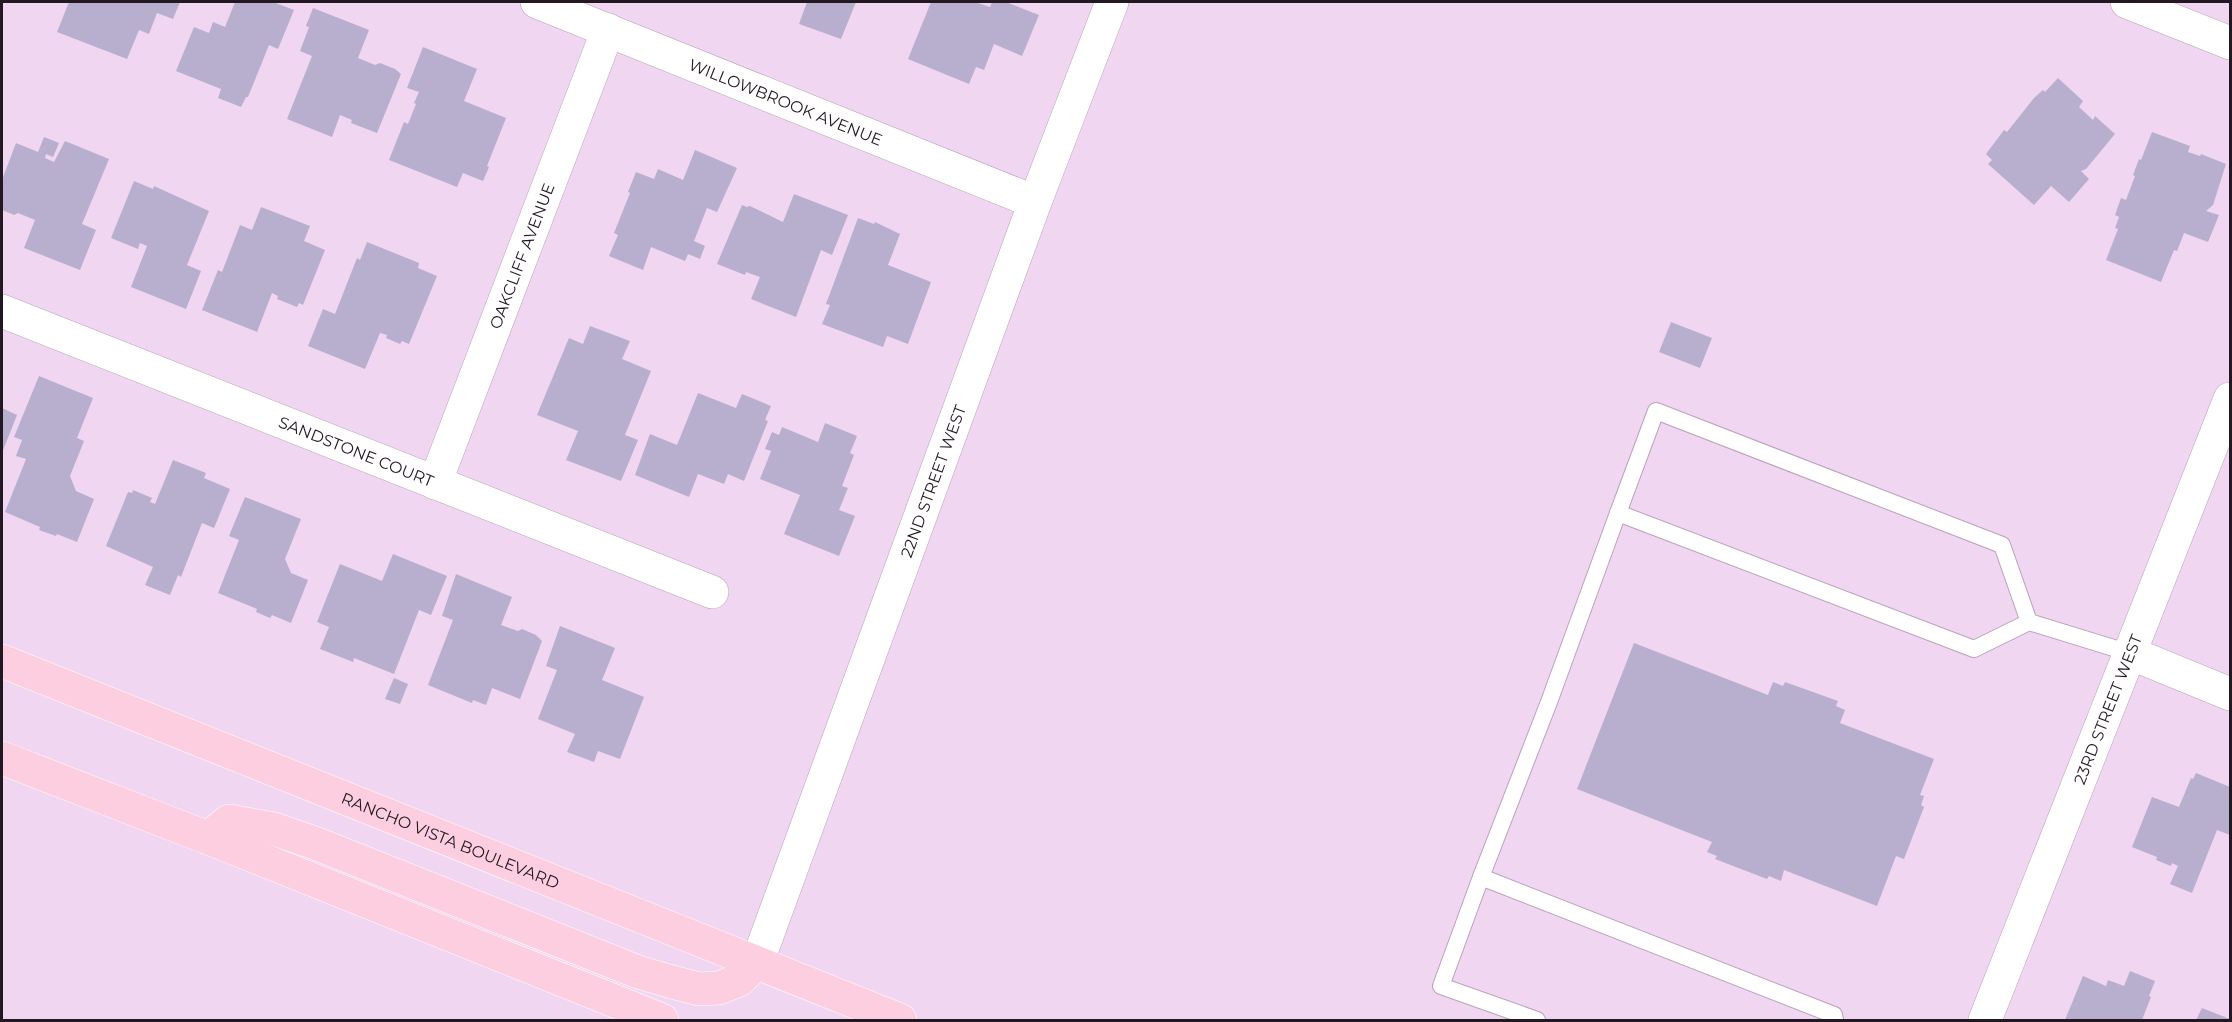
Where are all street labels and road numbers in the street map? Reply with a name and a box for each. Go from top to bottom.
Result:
street label: WILLOWBROOK AVENUE [686,55,885,149]
street label: OAKCLIFF AVENUE [485,180,558,332]
street label: 22ND STREET WEST [896,401,970,560]
street label: SANDSTONE COURT [276,412,437,491]
street label: 23RD STREET WEST [2069,631,2146,787]
street label: RANCHO VISTA BOULEVARD [339,788,562,892]

